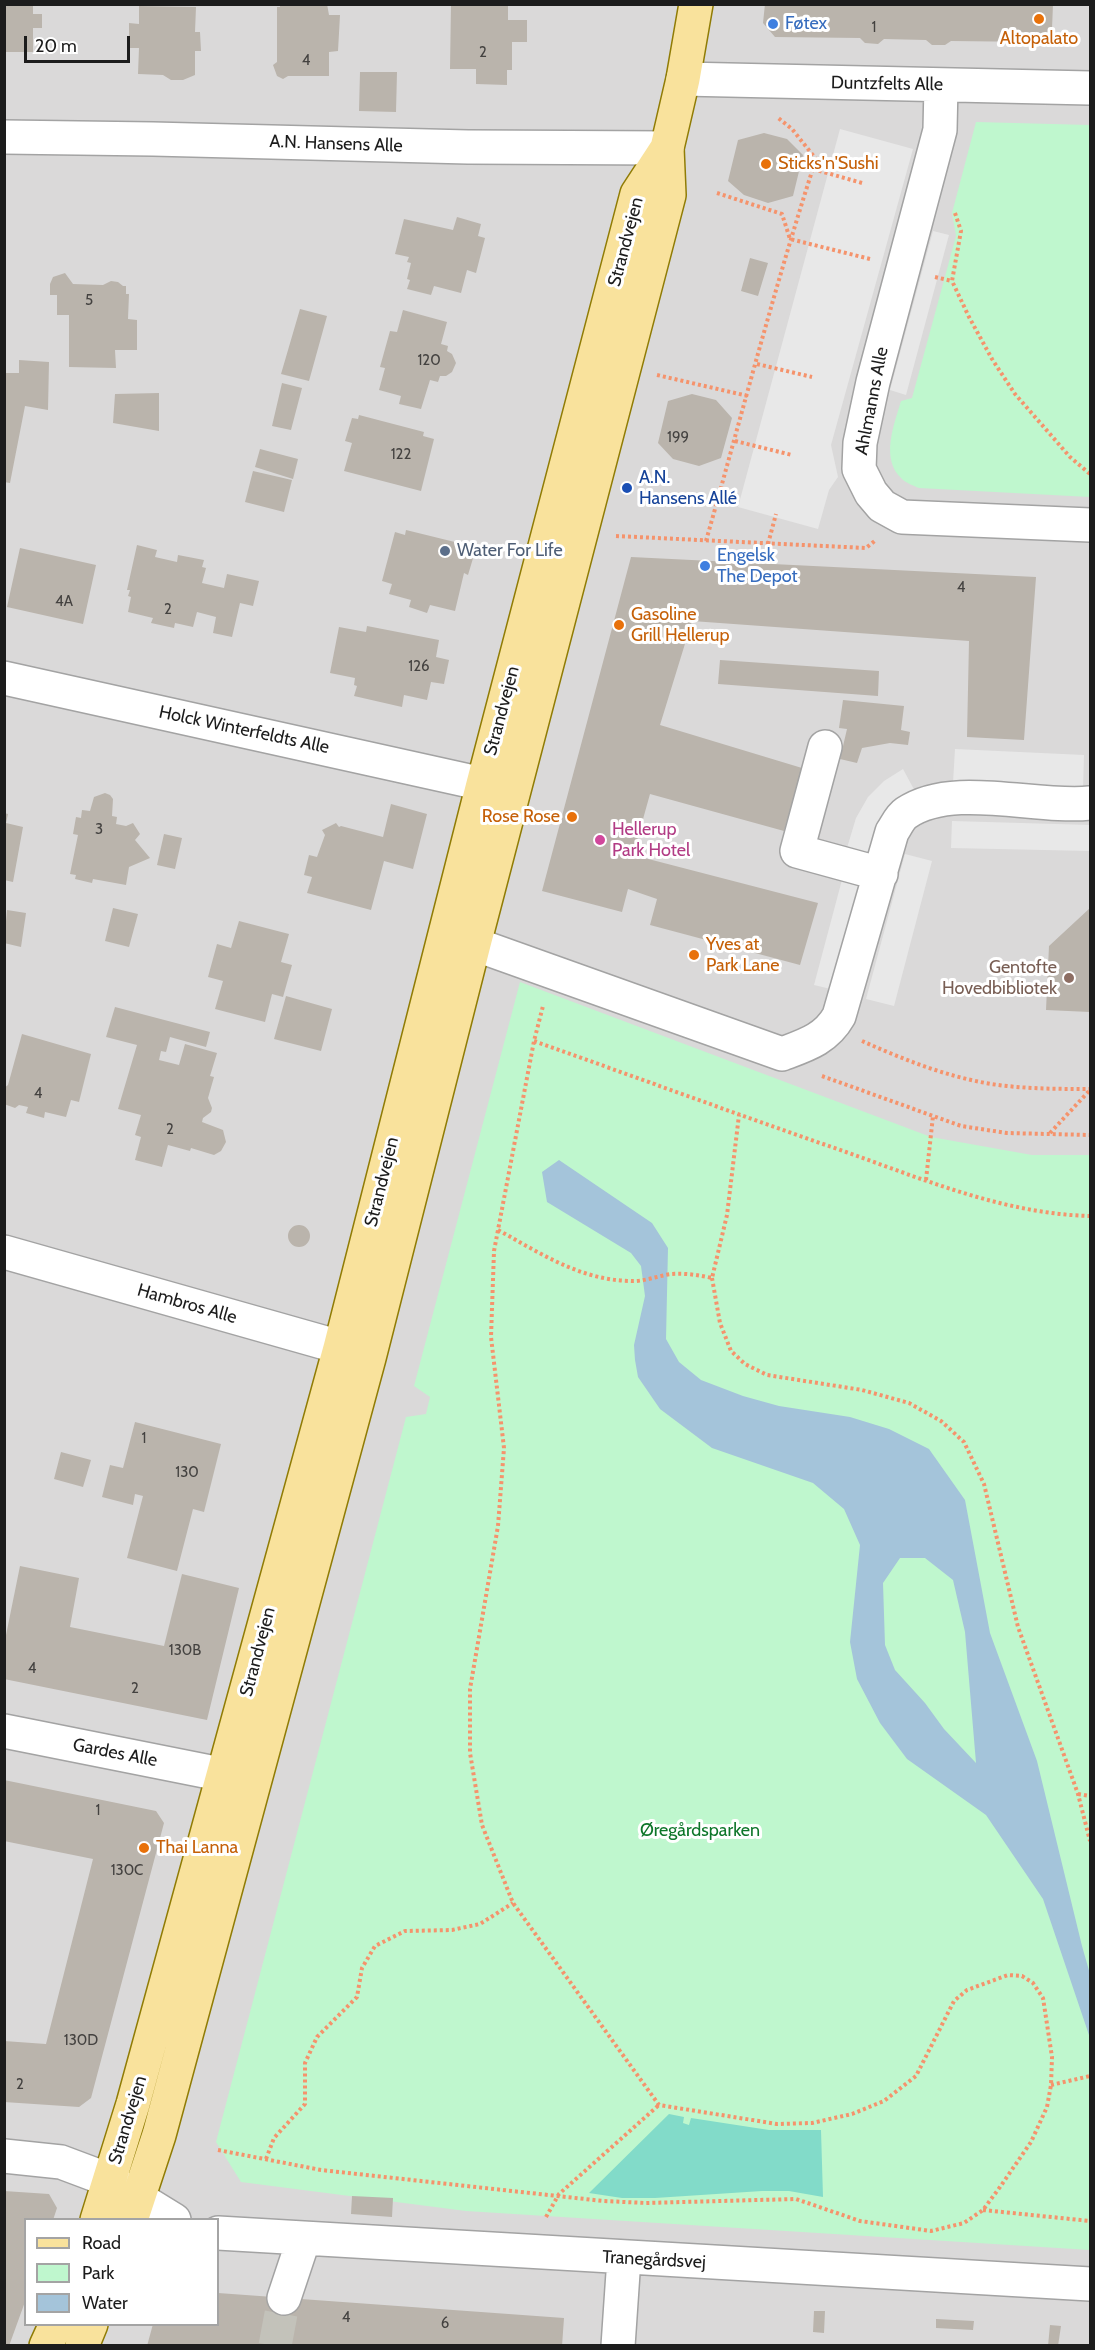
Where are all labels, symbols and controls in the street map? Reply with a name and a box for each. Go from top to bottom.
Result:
marker: Altopalato [1032,12,1046,26]
place label: Føtex [785,13,827,35]
marker: Føtex [766,17,780,31]
house number: 1 [872,19,876,37]
scale bar [27,24,134,62]
place label: Altopalato [1000,28,1078,50]
text: 20 m [35,35,77,57]
house number: 2 [479,44,487,62]
house number: 4 [302,52,310,70]
street label: Duntzfelts Alle [831,72,943,96]
street label: A.N. Hansens Alle [269,131,403,157]
place label: Sticks'n'Sushi [778,153,879,175]
marker: Sticks'n'Sushi [759,157,773,171]
street label: Strandvejen [604,195,648,289]
house number: 5 [85,292,93,310]
street label: Ahlmanns Alle [851,345,893,457]
house number: 120 [417,352,441,370]
house number: 199 [667,429,689,447]
house number: 122 [391,446,411,464]
place label: A.N. Hansens Allé [639,467,737,510]
marker: A.N. Hansens Allé [620,481,634,495]
place label: Water For Life [457,540,563,562]
marker: Water For Life [438,544,452,558]
place label: Engelsk The Depot [717,545,798,588]
marker: Engelsk The Depot [698,559,712,573]
house number: 4 [957,579,965,597]
house number: 4A [55,593,73,611]
house number: 2 [164,601,172,619]
place label: Gasoline Grill Hellerup [631,604,729,646]
marker: Gasoline Grill Hellerup [612,618,626,632]
house number: 126 [408,658,430,676]
street label: Strandvejen [480,664,524,758]
street label: Holck Winterfeldts Alle [157,701,331,759]
place label: Rose Rose [482,806,560,828]
marker: Rose Rose [565,810,579,824]
place label: Hellerup Park Hotel [612,819,690,862]
house number: 3 [95,821,103,839]
marker: Hellerup Park Hotel [593,833,607,847]
place label: Yves at Park Lane [706,934,779,976]
marker: Yves at Park Lane [687,948,701,962]
place label: Gentofte Hovedbibliotek [942,957,1057,1000]
marker: Gentofte Hovedbibliotek [1062,971,1076,985]
house number: 4 [34,1085,42,1103]
house number: 2 [166,1121,174,1139]
street label: Strandvejen [360,1135,404,1229]
street label: Hambros Alle [135,1280,239,1328]
house number: 1 [142,1430,146,1448]
house number: 130 [175,1464,199,1482]
street label: Strandvejen [236,1605,280,1699]
house number: 130B [169,1642,201,1660]
house number: 4 [28,1660,36,1678]
house number: 2 [131,1680,139,1698]
street label: Gardes Alle [71,1734,159,1772]
house number: 1 [96,1802,100,1820]
park label: Øregårdsparken [640,1820,760,1842]
place label: Thai Lanna [156,1837,238,1859]
marker: Thai Lanna [137,1841,151,1855]
house number: 130C [111,1862,143,1880]
house number: 130D [64,2032,98,2050]
street label: Strandvejen [104,2073,152,2167]
house number: 2 [16,2076,24,2094]
legend [24,2218,219,2326]
text: Road [82,2232,121,2254]
street label: Tranegårdsvej [602,2247,706,2273]
text: Park [82,2262,114,2284]
text: Water [82,2292,128,2314]
house number: 4 [342,2309,350,2327]
house number: 6 [441,2315,449,2333]

